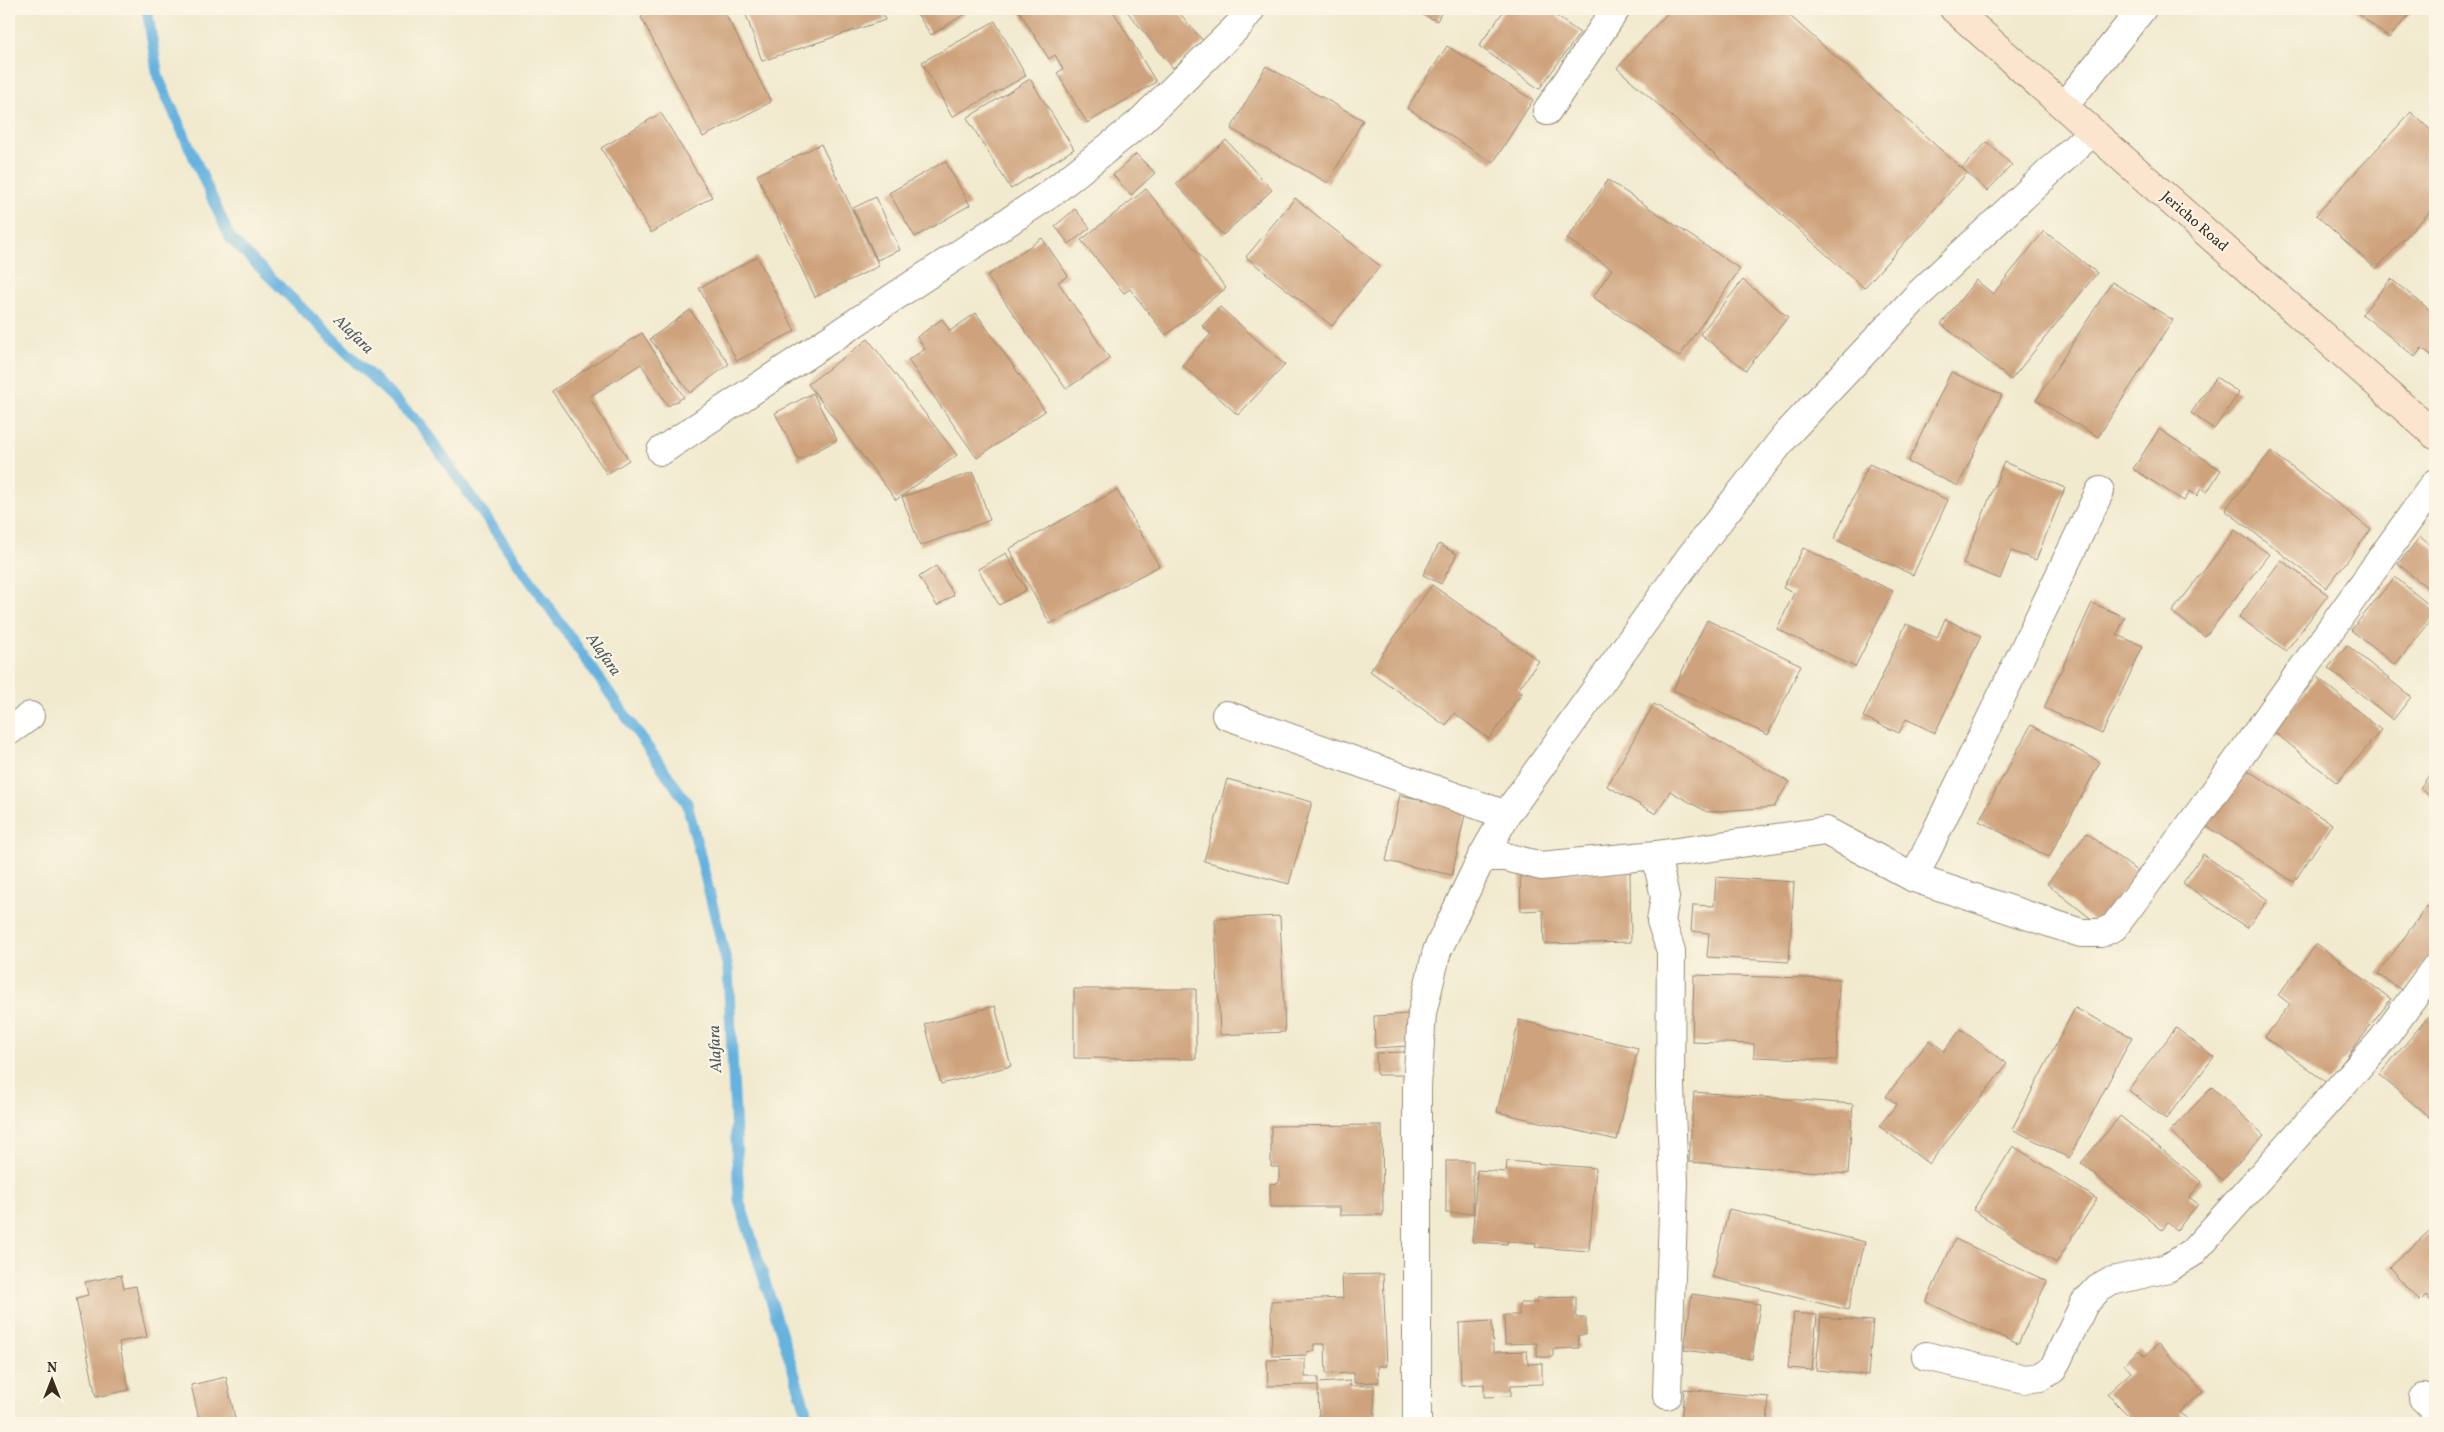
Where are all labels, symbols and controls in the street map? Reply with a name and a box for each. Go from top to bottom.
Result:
street label: Jericho Road [2156,187,2232,257]
water label: Alafara [328,310,378,360]
water label: Alafara [580,628,626,681]
water label: Alafara [704,1024,728,1074]
north arrow [28,1354,78,1404]
text: N [47,1359,57,1378]

